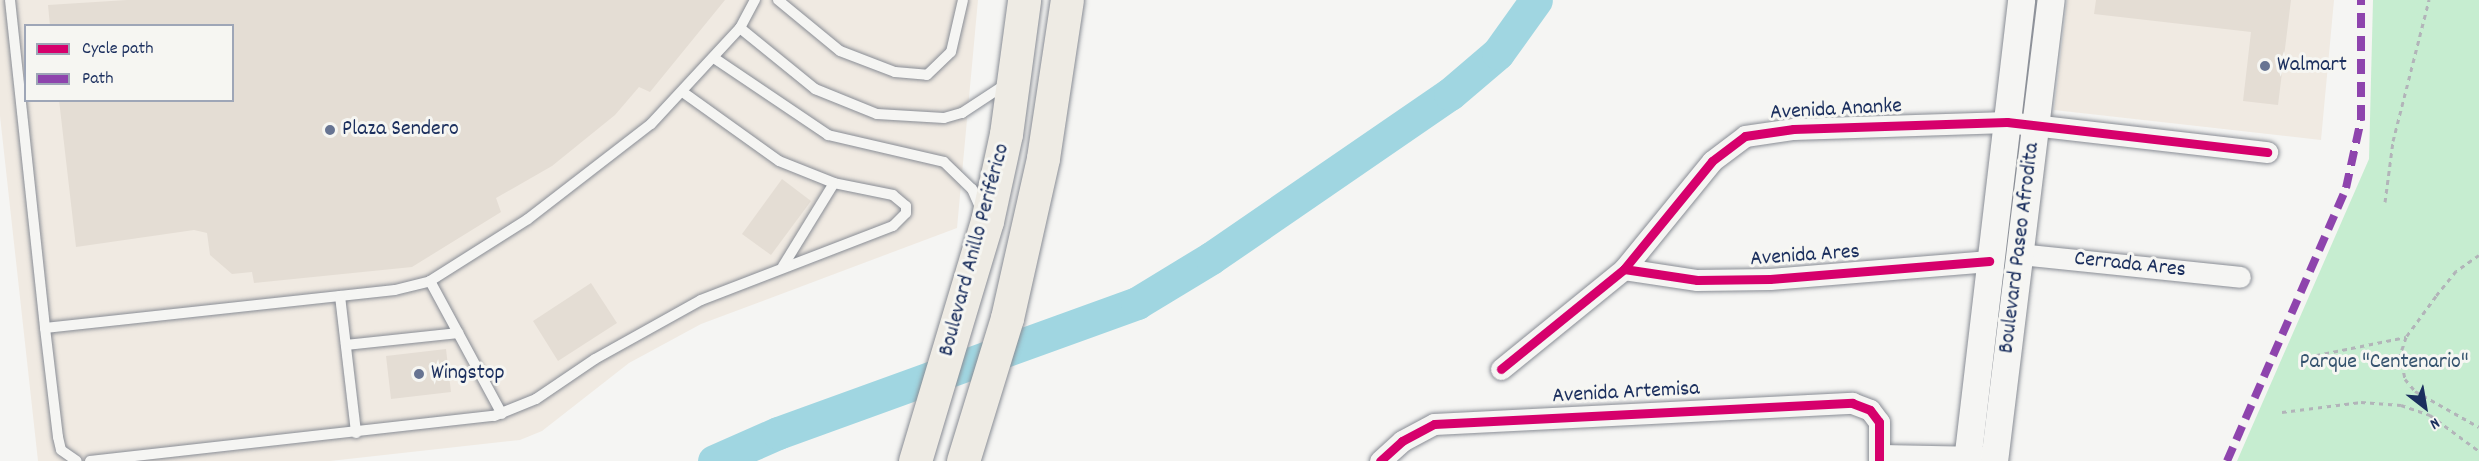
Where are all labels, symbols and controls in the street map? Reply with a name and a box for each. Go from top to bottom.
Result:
legend [24,24,234,102]
text: Cycle path [82,37,153,62]
place label: Walmart [2277,53,2347,79]
marker: Walmart [2258,59,2272,73]
text: Path [82,67,114,92]
street label: Avenida Ananke [1769,93,1903,127]
place label: Plaza Sendero [342,117,459,143]
marker: Plaza Sendero [323,123,337,137]
street label: Boulevard Anillo Periférico [934,141,1016,359]
street label: Boulevard Paseo Afrodita [1994,141,2046,355]
street label: Avenida Ares [1749,239,1861,273]
street label: Cerrada Ares [2073,246,2187,284]
park label: Parque "Centenario" [2299,350,2469,376]
place label: Wingstop [431,361,505,387]
marker: Wingstop [412,367,426,381]
street label: Avenida Artemisa [1552,376,1700,410]
north arrow [2395,377,2455,437]
text: N [2425,411,2444,435]

